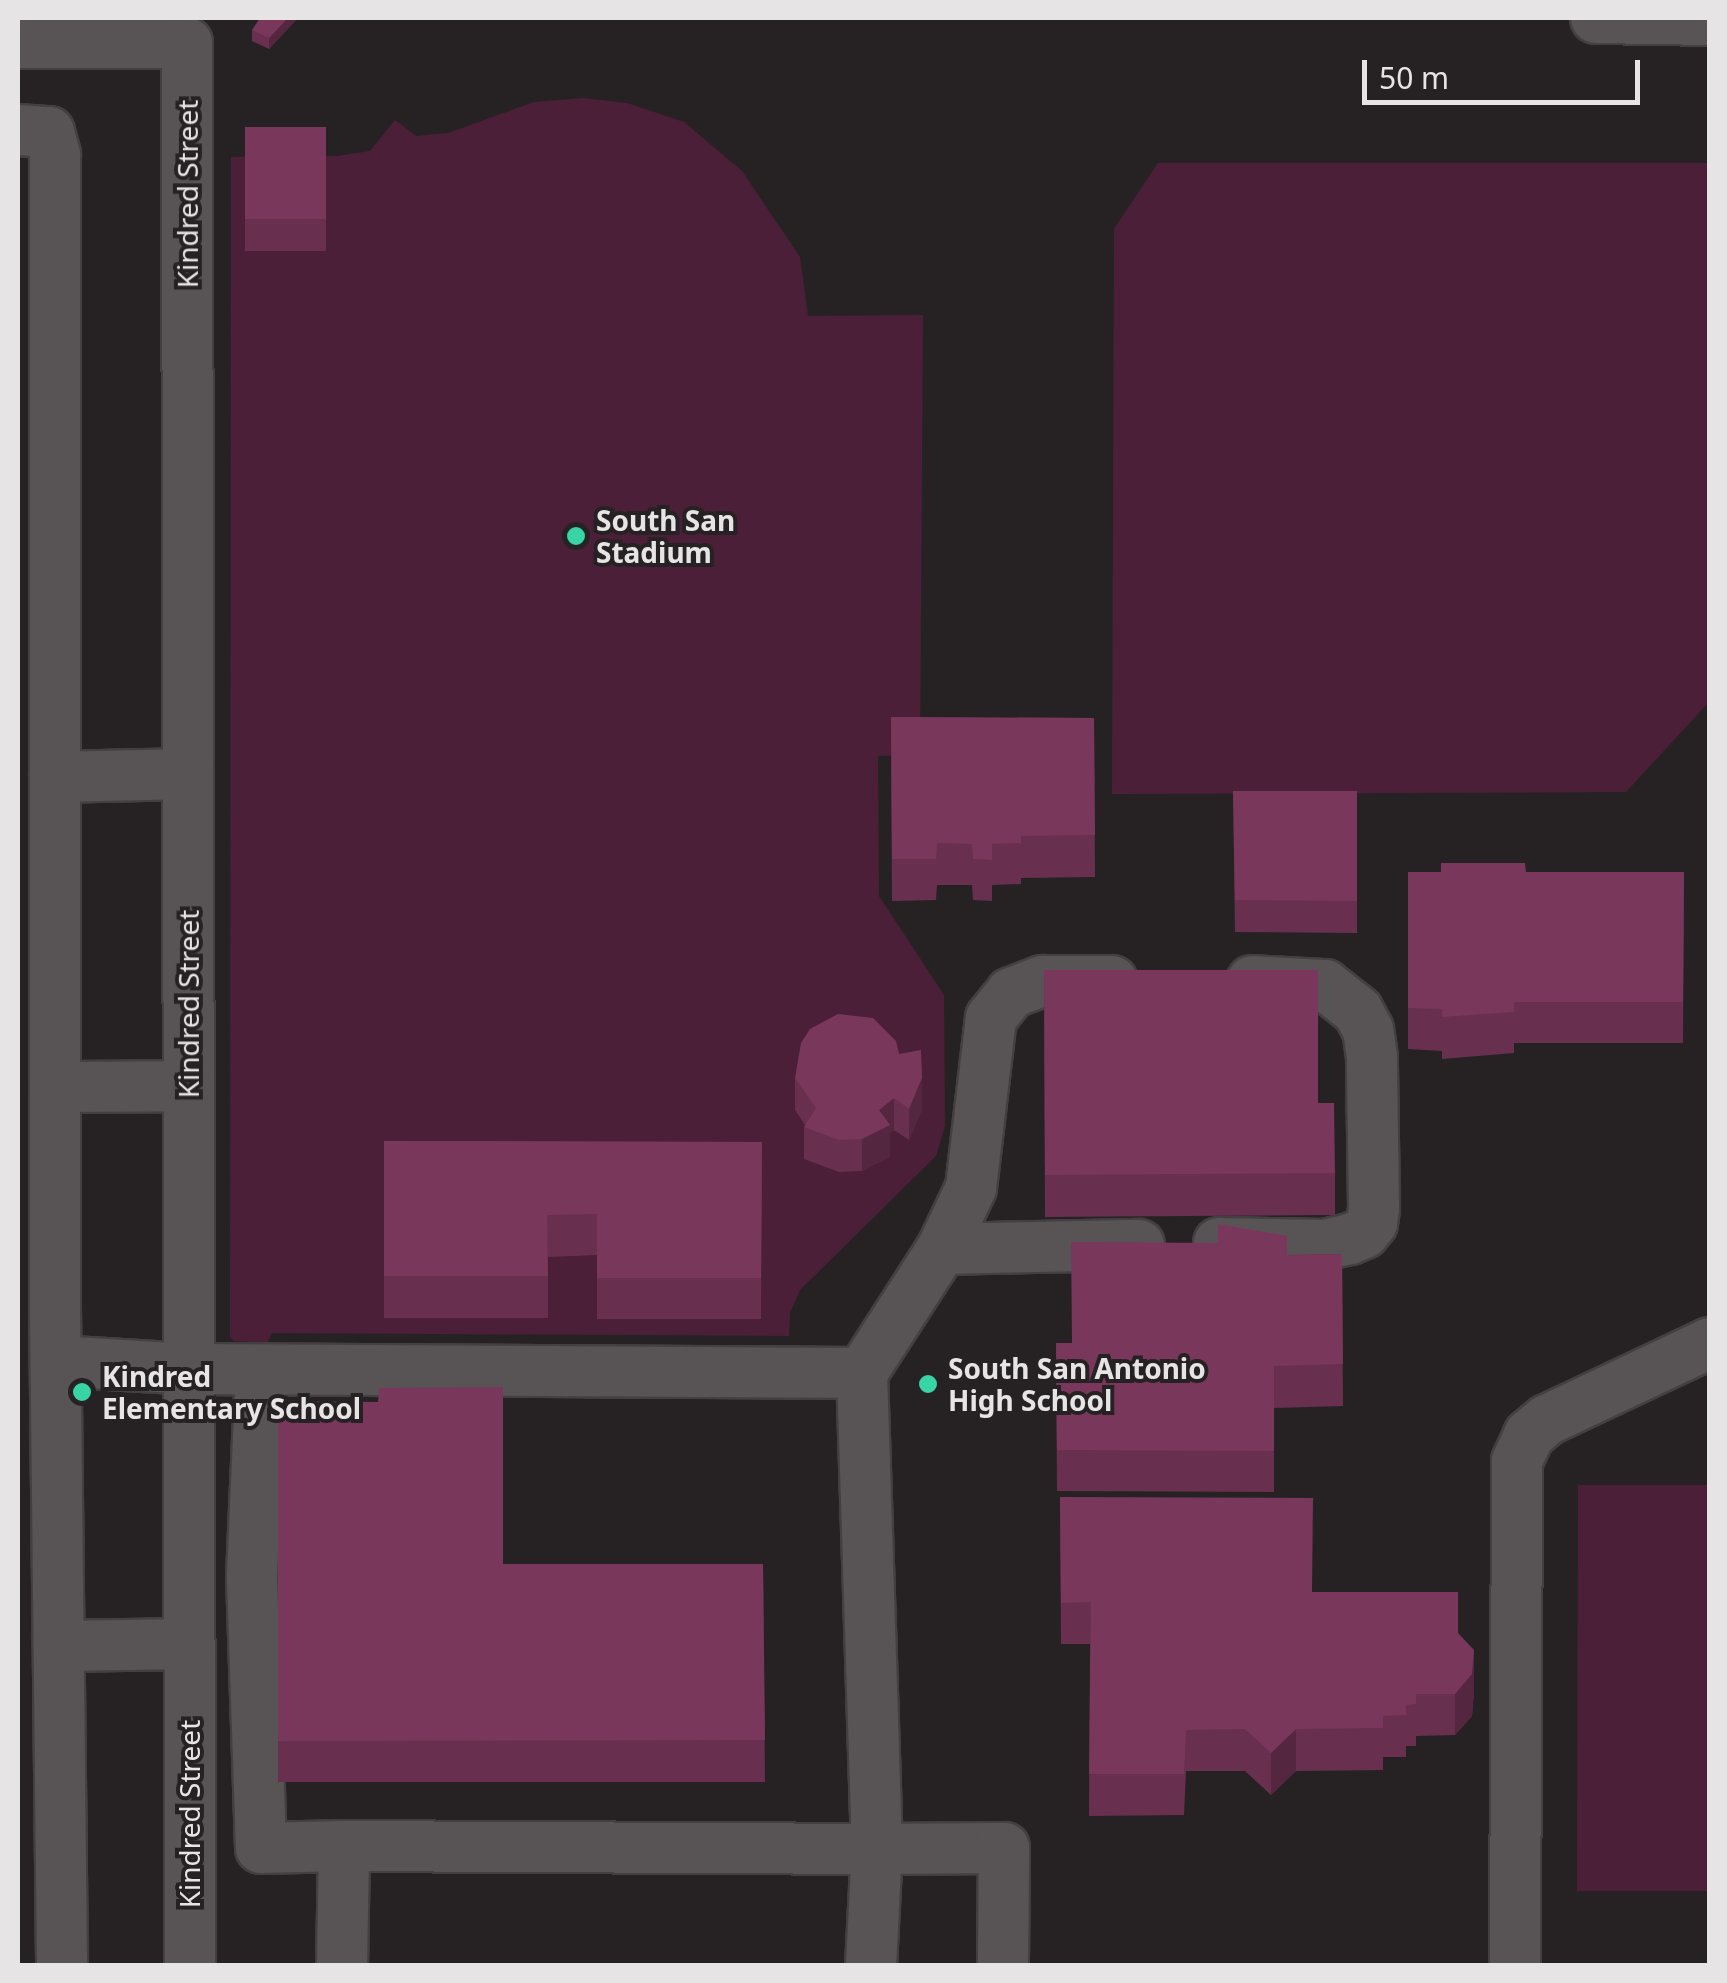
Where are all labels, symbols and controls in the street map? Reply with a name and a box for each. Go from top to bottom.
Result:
scale bar [1367,40,1644,102]
text: 50 m [1379,57,1449,98]
street label: Kindred Street [170,100,204,288]
place label: South San Stadium [596,503,735,569]
marker: South San Stadium [565,525,587,547]
street label: Kindred Street [171,910,205,1098]
place label: South San Antonio High School [948,1351,1206,1417]
place label: Kindred Elementary School [102,1359,361,1425]
marker: South San Antonio High School [917,1373,939,1395]
marker: Kindred Elementary School [71,1381,93,1403]
street label: Kindred Street [172,1720,206,1908]

